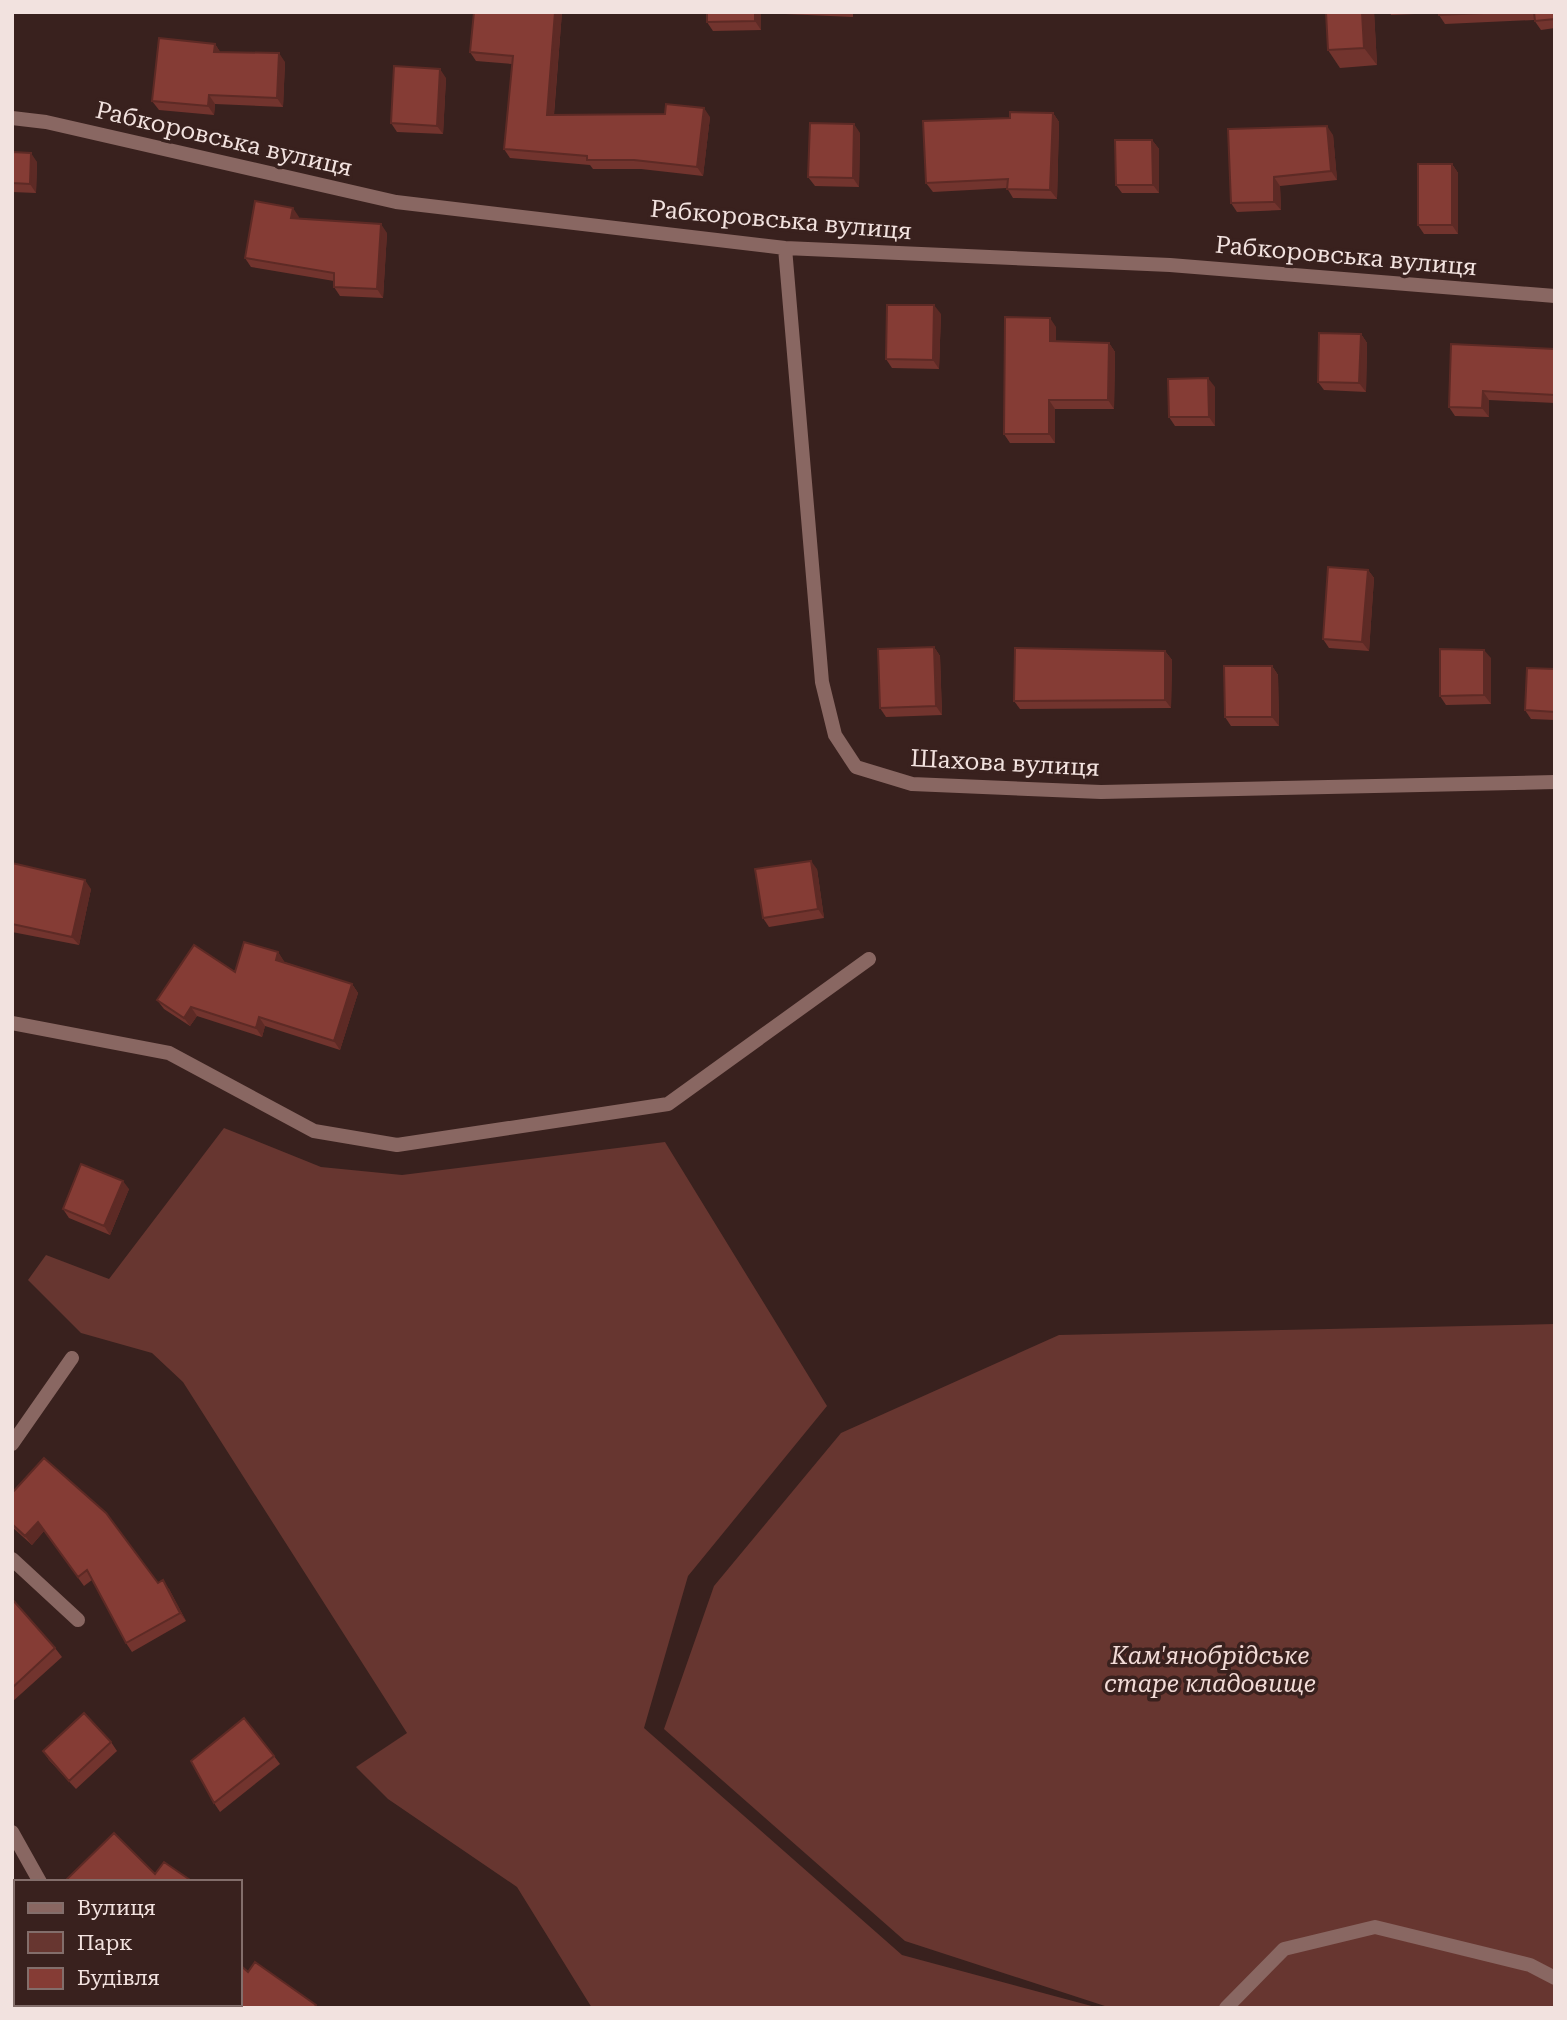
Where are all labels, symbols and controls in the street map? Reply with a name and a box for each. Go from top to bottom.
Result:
street label: Рабкоровська вулиця [93,96,355,182]
street label: Рабкоровська вулиця [649,195,913,245]
street label: Рабкоровська вулиця [1214,231,1478,281]
street label: Шахова вулиця [910,744,1100,782]
park label: Кам'янобрідське старе кладовище [1104,1642,1316,1698]
legend [14,1880,242,2006]
text: Вулиця [77,1896,156,1920]
text: Парк [77,1931,133,1955]
text: Будівля [77,1966,160,1990]

